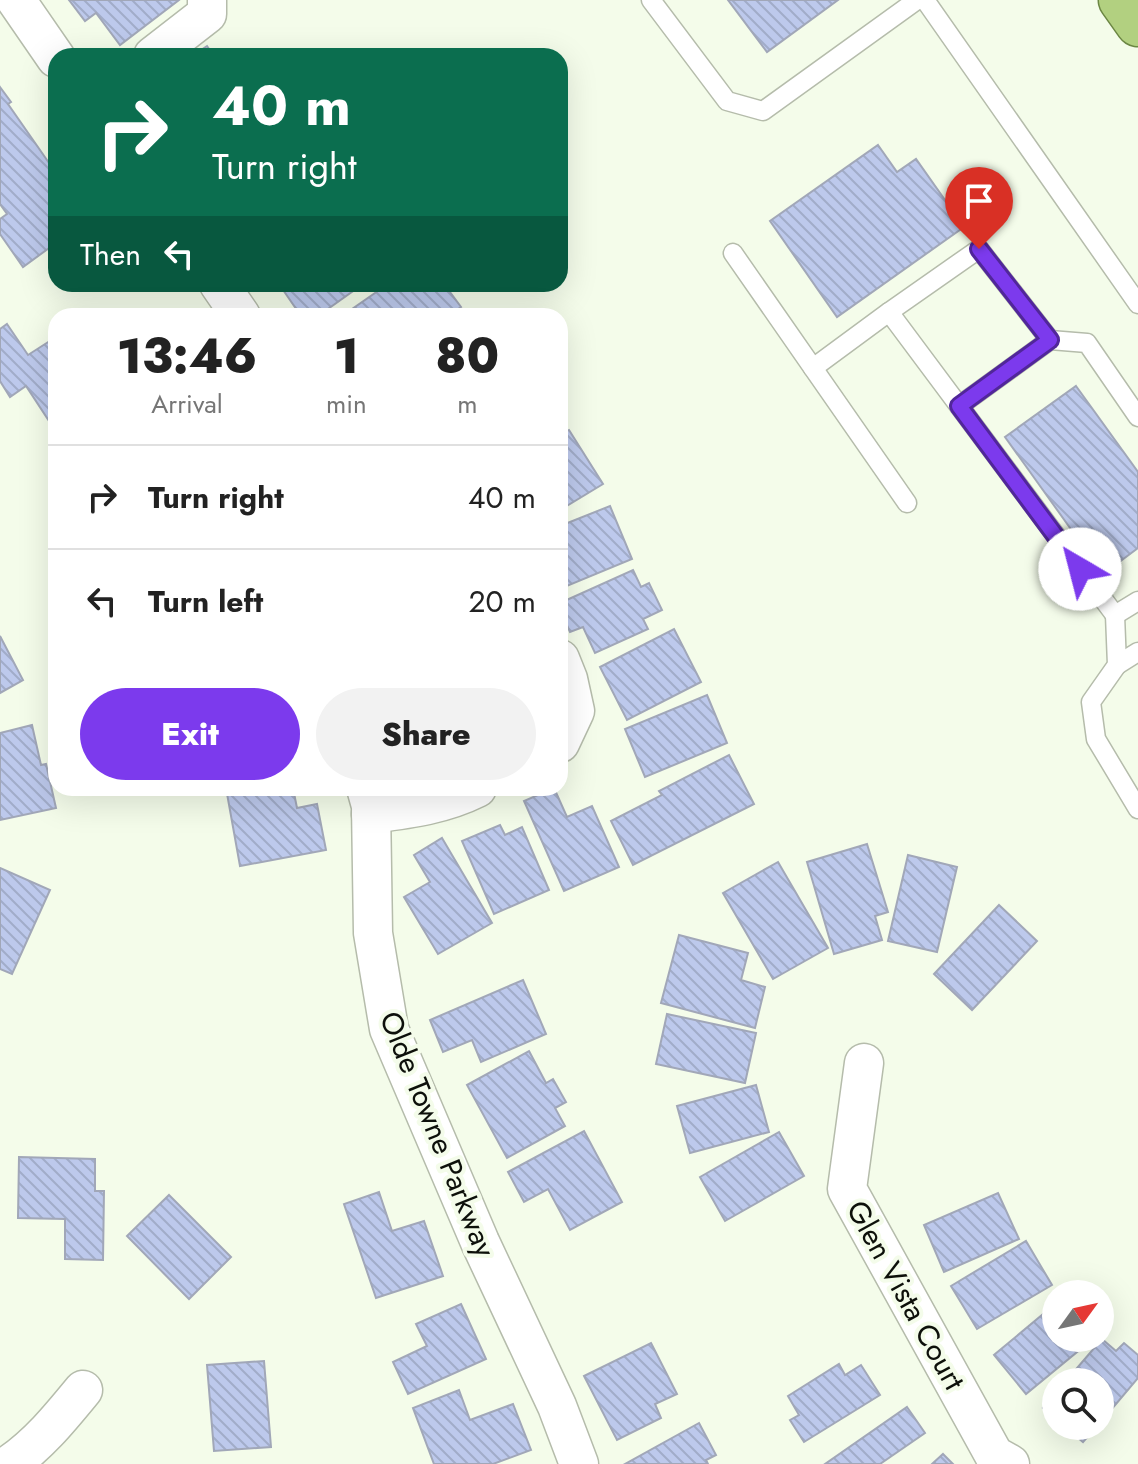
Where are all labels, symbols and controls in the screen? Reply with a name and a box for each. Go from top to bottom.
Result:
text: 40 m [212,65,351,146]
icon: right [80,80,184,184]
text: Turn right [212,140,357,192]
pin [945,167,1013,249]
icon: arrive [957,179,1001,223]
icon: left [157,232,201,276]
text: Then [80,233,141,276]
text: 13:46 [117,322,257,391]
text: 1 [334,322,359,391]
text: 80 [435,322,499,391]
text: Arrival [151,385,223,423]
text: min [326,385,367,423]
text: m [457,385,477,423]
icon: right [80,475,124,519]
text: Turn right [148,476,284,519]
text: 40 m [468,476,536,519]
position arrow [1038,527,1122,611]
icon: left [80,579,124,623]
text: Turn left [148,580,263,623]
text: 20 m [469,580,536,623]
button: Exit [80,688,300,780]
button: Share [316,688,536,780]
street label: Olde Towne Parkway [369,1005,507,1264]
street label: Glen Vista Court [836,1192,976,1398]
north arrow [1042,1280,1114,1352]
map controls [1042,1280,1114,1440]
button: search [1042,1368,1114,1440]

